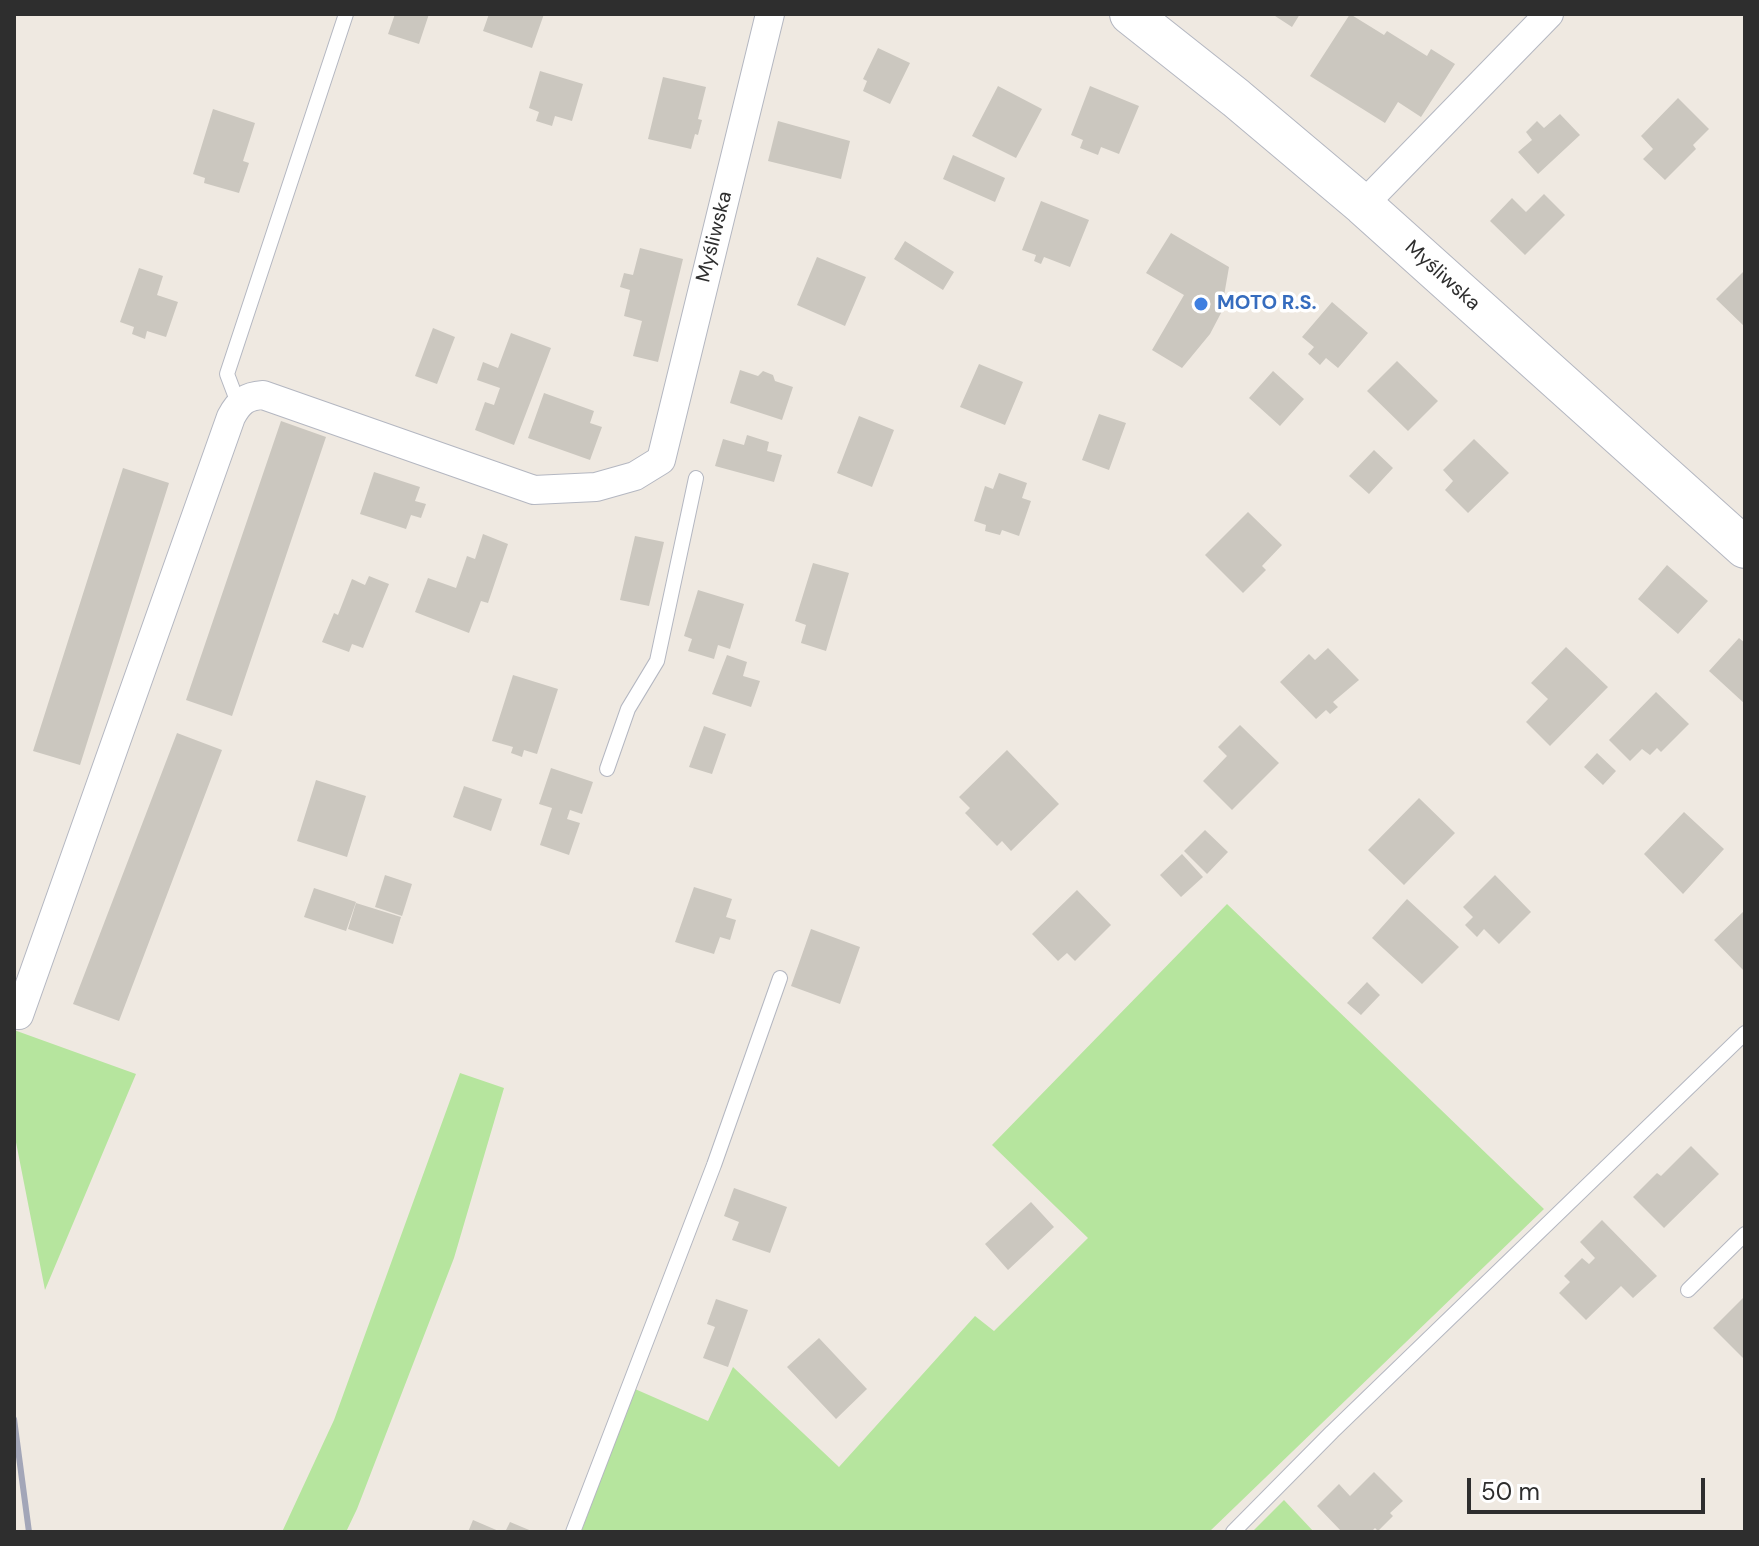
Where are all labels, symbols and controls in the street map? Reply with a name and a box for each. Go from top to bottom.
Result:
street label: Myśliwska [692,189,738,285]
street label: Myśliwska [1399,236,1485,316]
place label: MOTO R.S. [1217,292,1317,316]
marker: MOTO R.S. [1192,295,1210,313]
scale bar [1471,1462,1709,1512]
text: 50 m [1481,1476,1540,1507]

